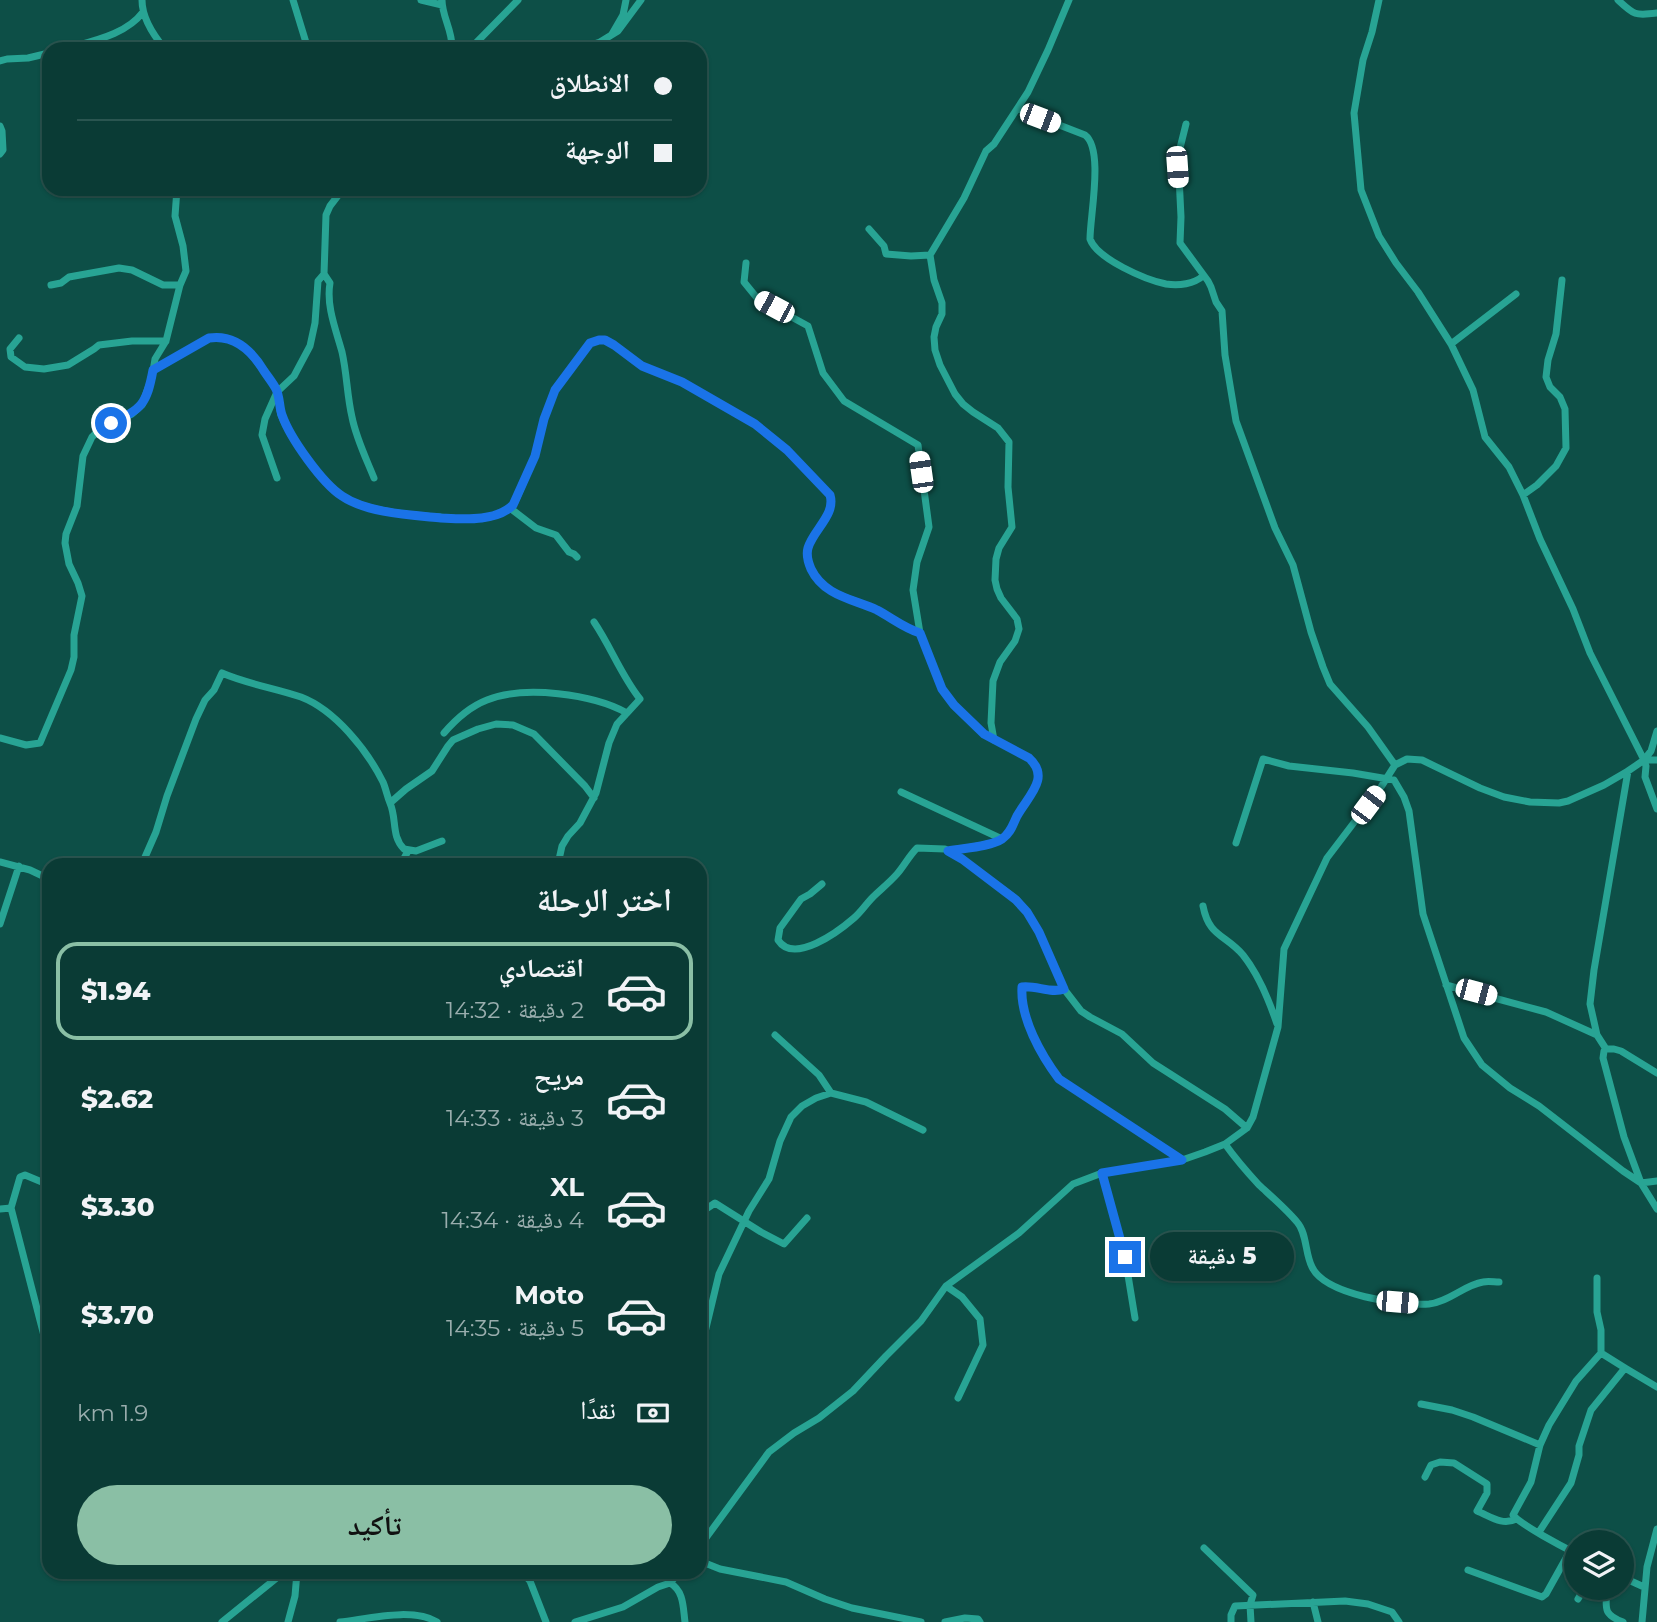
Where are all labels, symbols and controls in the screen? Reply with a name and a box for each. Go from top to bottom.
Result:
text: الانطلاق [550,67,630,99]
car [1017,101,1064,135]
text: الوجهة [565,134,630,166]
car [1166,145,1189,189]
car [751,288,798,326]
route start [95,407,127,439]
car [908,450,935,494]
car [1347,782,1390,828]
text: اختر الرحلة [537,880,672,919]
text: اقتصادي [499,952,584,984]
icon: car [605,960,668,1023]
text: $1.94 [81,975,151,1007]
car [1453,976,1500,1008]
text: 2 دقيقة · 14:32 [446,996,584,1024]
text: مريح [534,1060,584,1092]
icon: car [605,1068,668,1131]
text: $2.62 [81,1083,153,1115]
text: 3 دقيقة · 14:33 [446,1104,584,1132]
text: XL [550,1171,584,1203]
icon: car [605,1176,668,1239]
text: $3.30 [81,1191,155,1223]
text: 4 دقيقة · 14:34 [441,1206,584,1234]
callout: 5 دقيقة [1150,1232,1293,1282]
route end [1109,1241,1141,1273]
text: 5 دقيقة [1188,1242,1256,1270]
text: Moto [514,1279,584,1311]
icon: car [605,1284,668,1347]
car [1376,1290,1419,1314]
text: $3.70 [81,1299,154,1331]
text: 5 دقيقة · 14:35 [446,1314,584,1342]
text: نقدًا [580,1394,616,1426]
icon: cash [634,1394,672,1432]
text: 1.9 km [77,1399,148,1427]
button: تأكيد [77,1485,672,1565]
map controls [1564,1530,1634,1600]
button: layers [1564,1530,1634,1600]

